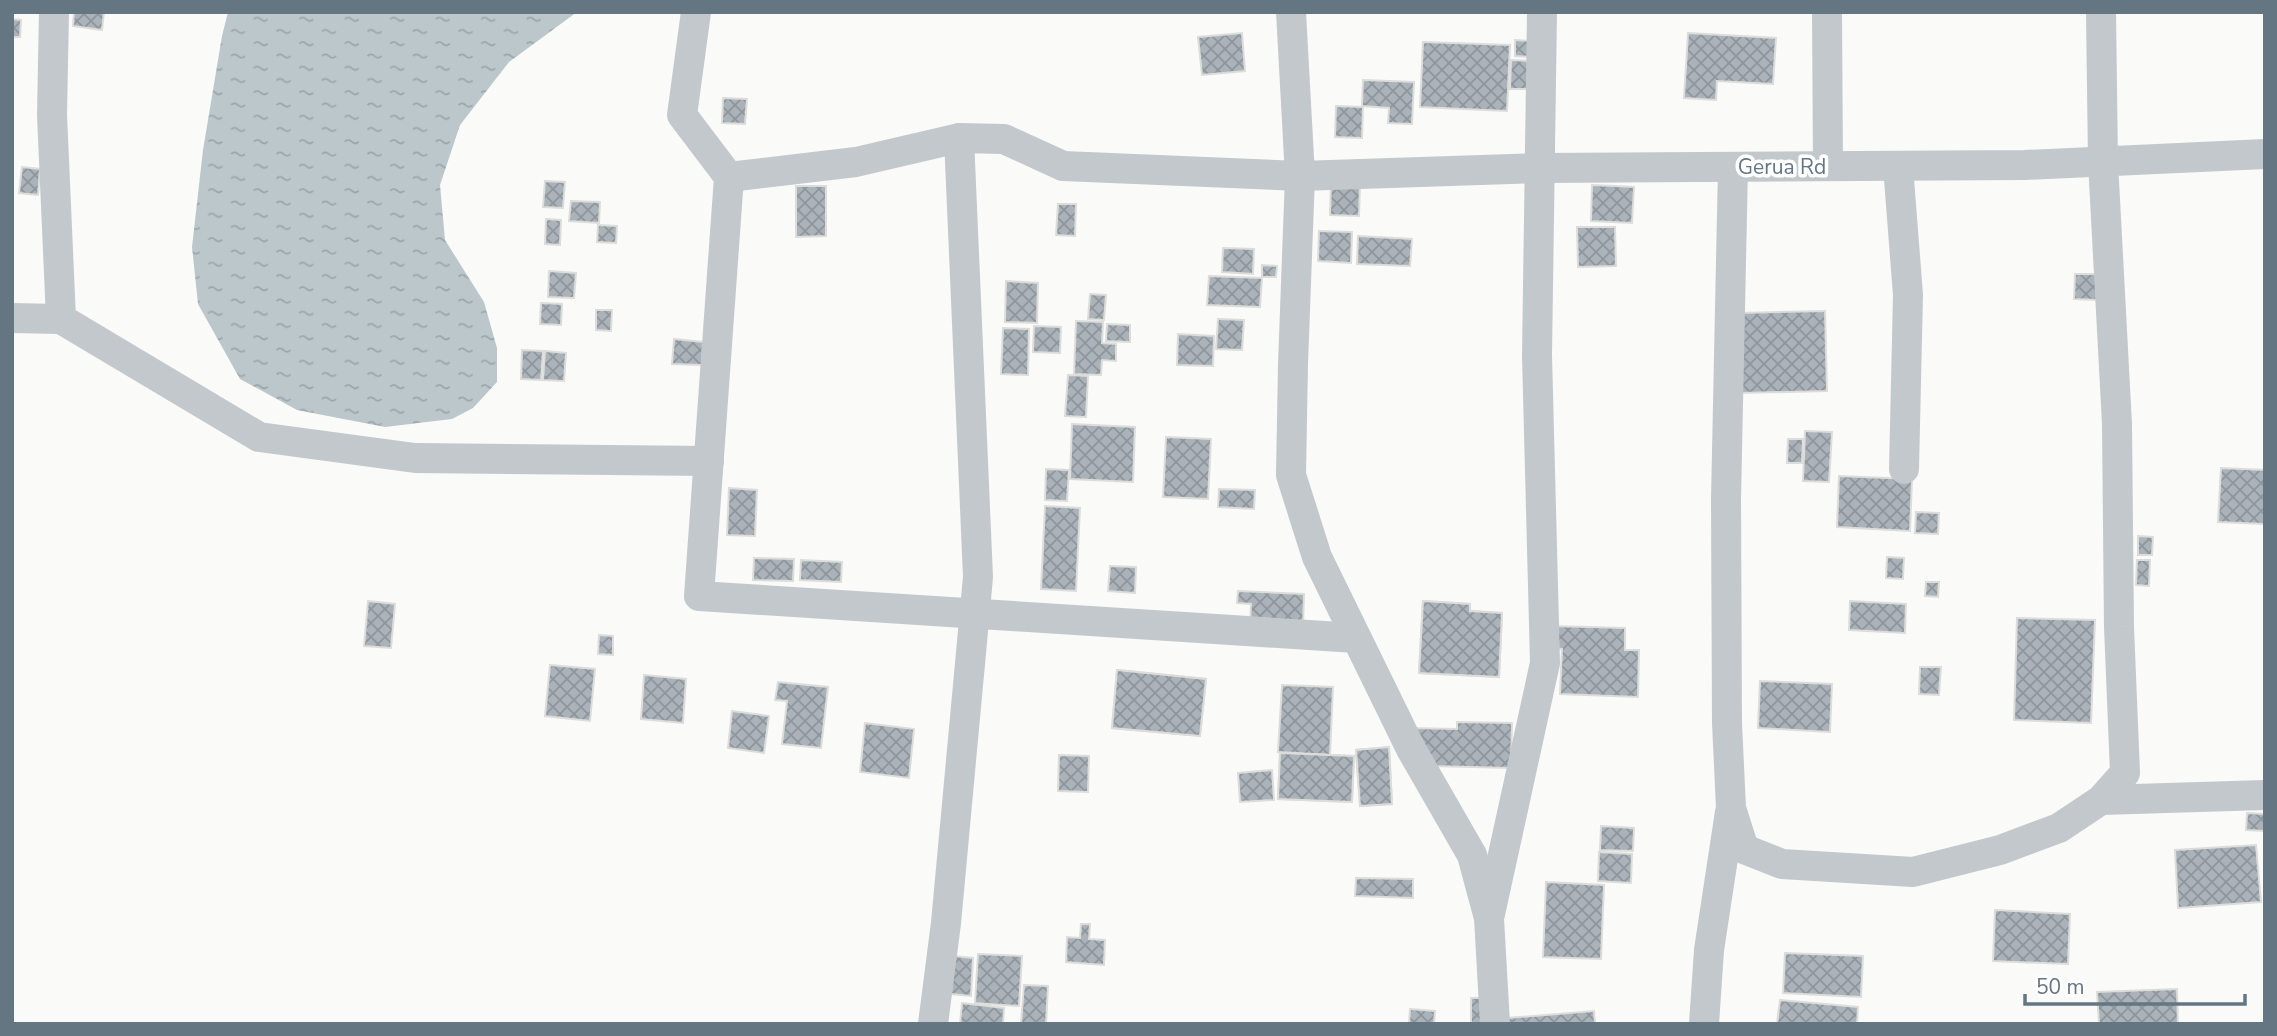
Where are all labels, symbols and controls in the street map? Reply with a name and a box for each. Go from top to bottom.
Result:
street label: Gerua Rd [1738,153,1826,181]
scale bar [2025,962,2246,1006]
text: 50 m [2036,973,2085,1001]

